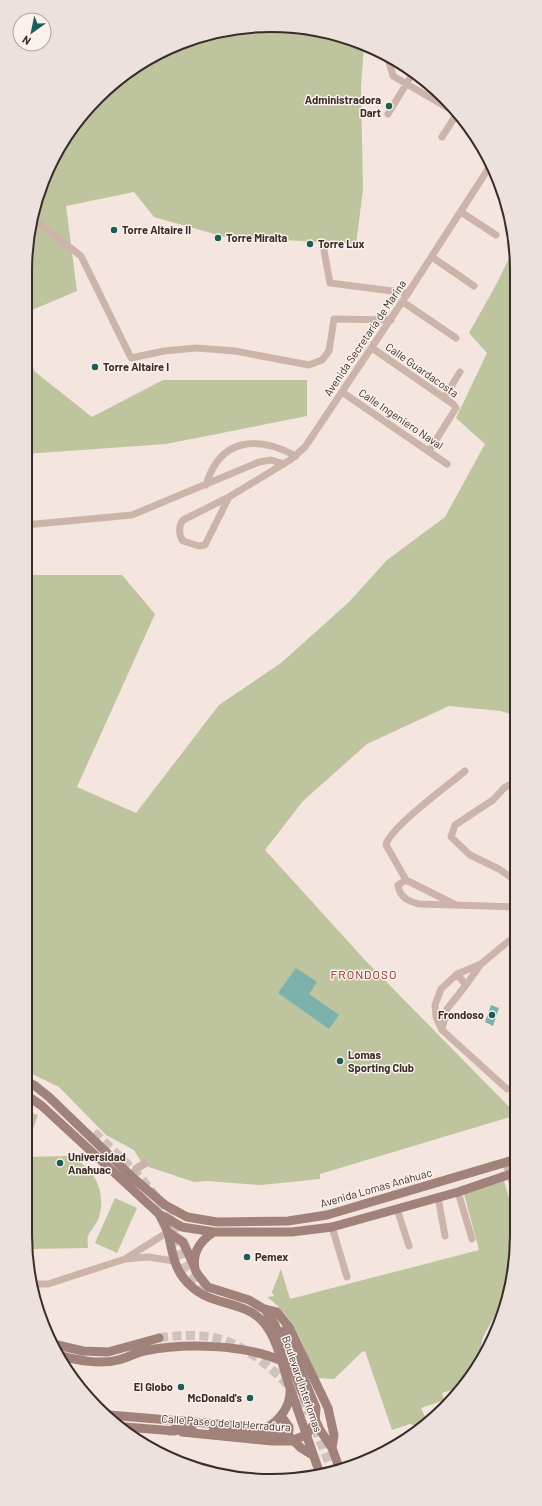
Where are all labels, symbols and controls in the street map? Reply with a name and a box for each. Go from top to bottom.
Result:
north arrow [12,12,52,52]
text: N [20,33,33,48]
place label: Administradora Dart [305,93,381,119]
marker: Administradora Dart [384,101,394,111]
place label: Torre Altaire II [122,223,191,236]
marker: Torre Altaire II [109,225,119,235]
place label: Torre Miralta [226,231,288,244]
marker: Torre Miralta [213,233,223,243]
place label: Torre Lux [318,237,364,250]
marker: Torre Lux [305,239,315,249]
street label: Avenida Secretaría de Marina [321,277,408,398]
street label: Calle Guardacosta [383,340,461,400]
place label: Torre Altaire I [103,360,169,373]
marker: Torre Altaire I [90,362,100,372]
street label: Calle Ingeniero Naval [357,386,446,452]
district label: FRONDOSO [331,967,397,981]
place label: Frondoso [438,1008,484,1021]
marker: Frondoso [487,1010,497,1020]
place label: Lomas Sporting Club [348,1048,414,1074]
marker: Lomas Sporting Club [335,1056,345,1066]
place label: Universidad Anahuac [68,1150,126,1176]
marker: Universidad Anahuac [55,1158,65,1168]
street label: Avenida Lomas Anáhuac [318,1165,434,1210]
place label: Pemex [255,1250,288,1263]
marker: Pemex [242,1252,252,1262]
street label: Boulevard Interlomas [280,1334,325,1434]
place label: El Globo [134,1380,173,1393]
marker: El Globo [176,1382,186,1392]
place label: McDonald's [187,1391,242,1404]
marker: McDonald's [245,1393,255,1403]
street label: Calle Paseo de la Herradura [161,1412,291,1433]

